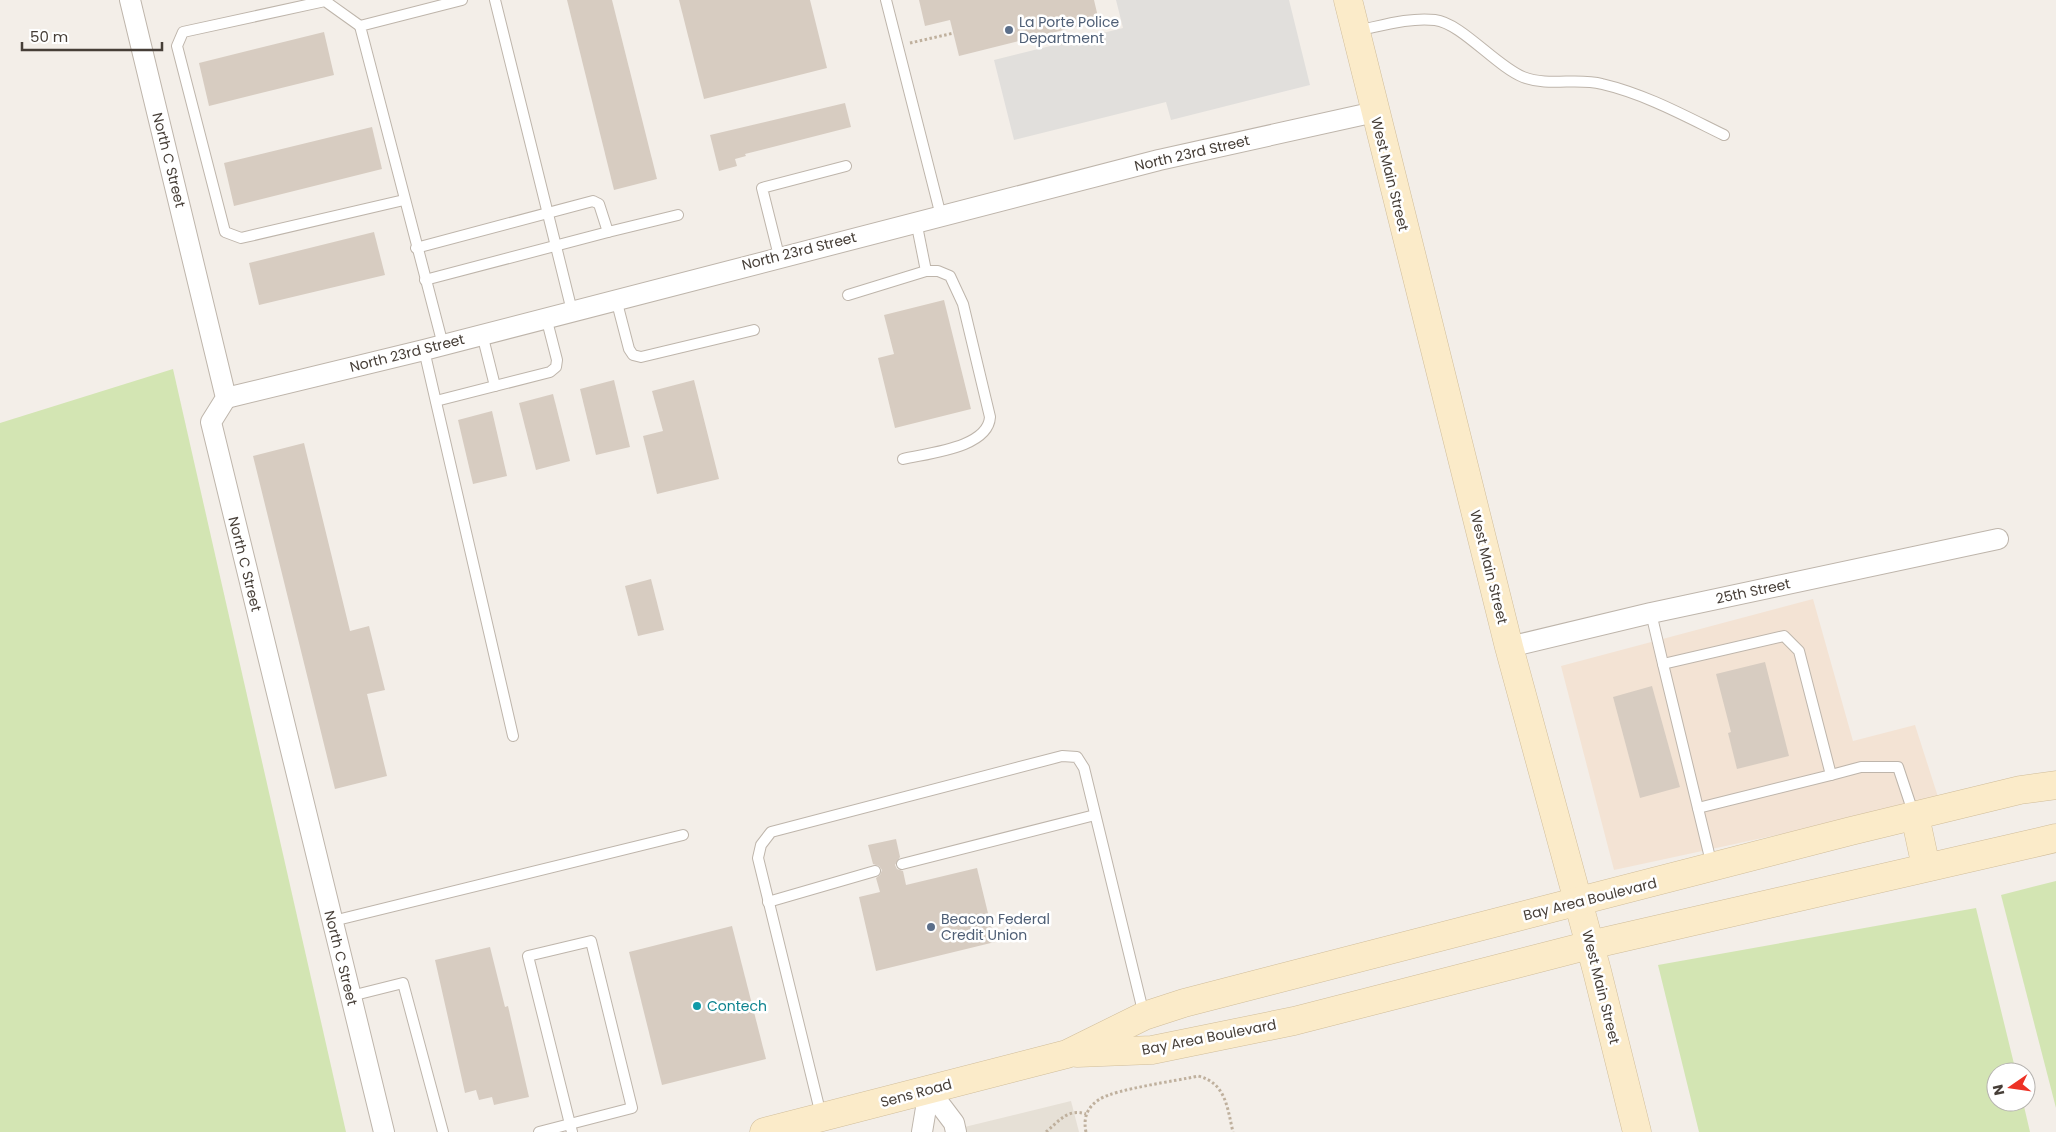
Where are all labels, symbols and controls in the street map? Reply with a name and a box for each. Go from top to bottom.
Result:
place label: La Porte Police Department [1019,12,1120,48]
scale bar [22,20,162,52]
marker: La Porte Police Department [1003,24,1015,36]
text: 50 m [30,26,68,47]
street label: North C Street [148,110,190,210]
street label: West Main Street [1366,115,1414,233]
street label: North 23rd Street [1132,130,1252,176]
street label: North 23rd Street [740,227,858,275]
street label: North 23rd Street [348,329,466,377]
street label: West Main Street [1465,508,1513,626]
street label: North C Street [224,514,266,614]
street label: 25th Street [1714,573,1792,609]
street label: Bay Area Boulevard [1521,873,1659,925]
street label: North C Street [320,908,362,1008]
place label: Beacon Federal Credit Union [941,909,1050,945]
marker: Beacon Federal Credit Union [925,921,937,933]
street label: West Main Street [1577,928,1625,1046]
place label: Contech [707,996,767,1016]
marker: Contech [691,1000,703,1012]
street label: Bay Area Boulevard [1140,1014,1278,1060]
north arrow [1986,1062,2036,1112]
street label: Sens Road [878,1074,954,1112]
text: N [1987,1083,2009,1097]

